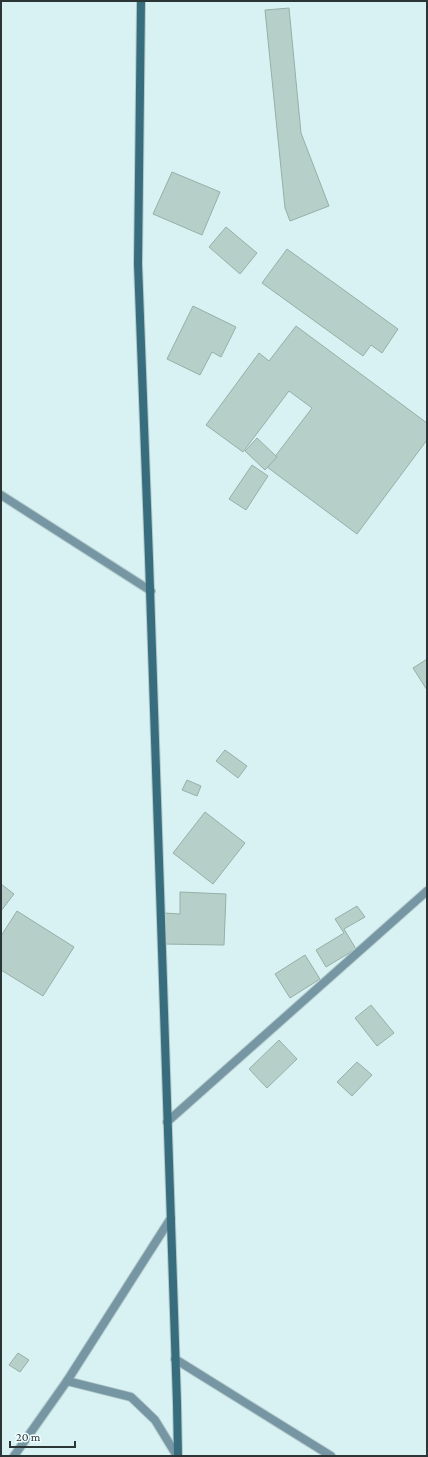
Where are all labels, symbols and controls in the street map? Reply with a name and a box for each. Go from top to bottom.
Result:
scale bar [10,1423,75,1449]
text: 20 m [16,1430,41,1444]

